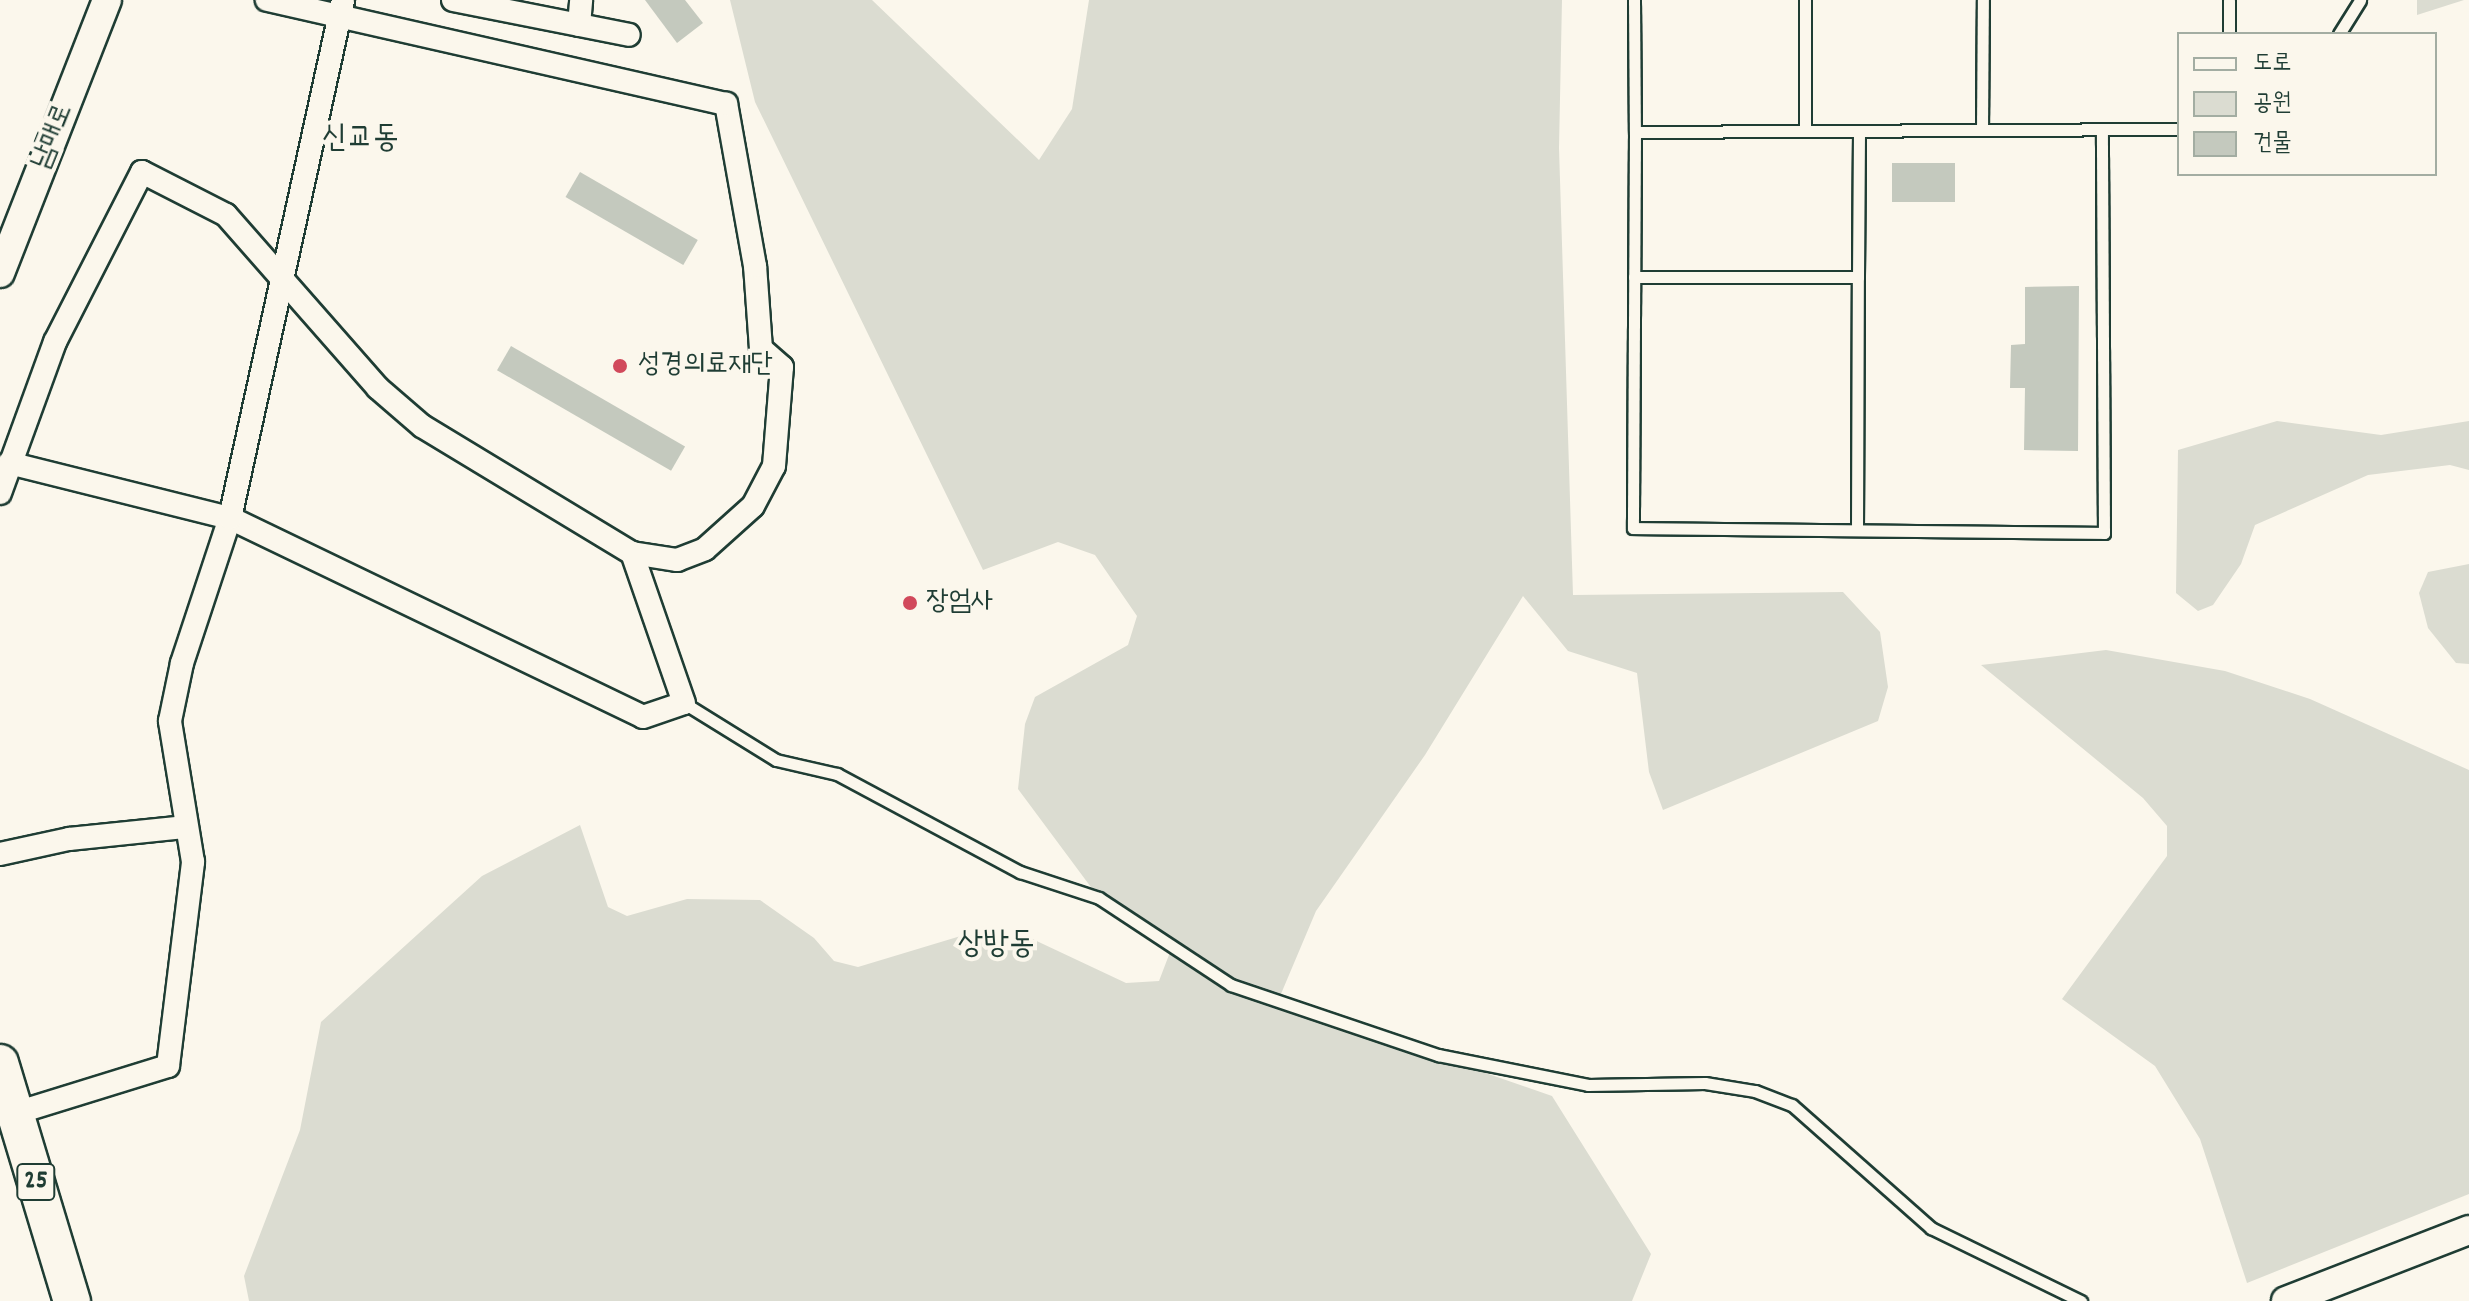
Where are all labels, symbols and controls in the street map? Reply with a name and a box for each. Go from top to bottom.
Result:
legend [2177,32,2437,176]
text: 도로 [2253,47,2292,81]
text: 공원 [2253,87,2292,121]
street label: 남매로 [26,99,82,175]
district label: 신교동 [321,121,399,159]
text: 건물 [2253,127,2292,161]
place label: 성경의료재단 [638,349,773,383]
marker: 성경의료재단 [609,355,631,377]
place label: 장엄사 [926,586,994,620]
marker: 장엄사 [901,594,919,612]
district label: 상방동 [957,927,1035,965]
road number: 25 [16,1160,56,1204]

